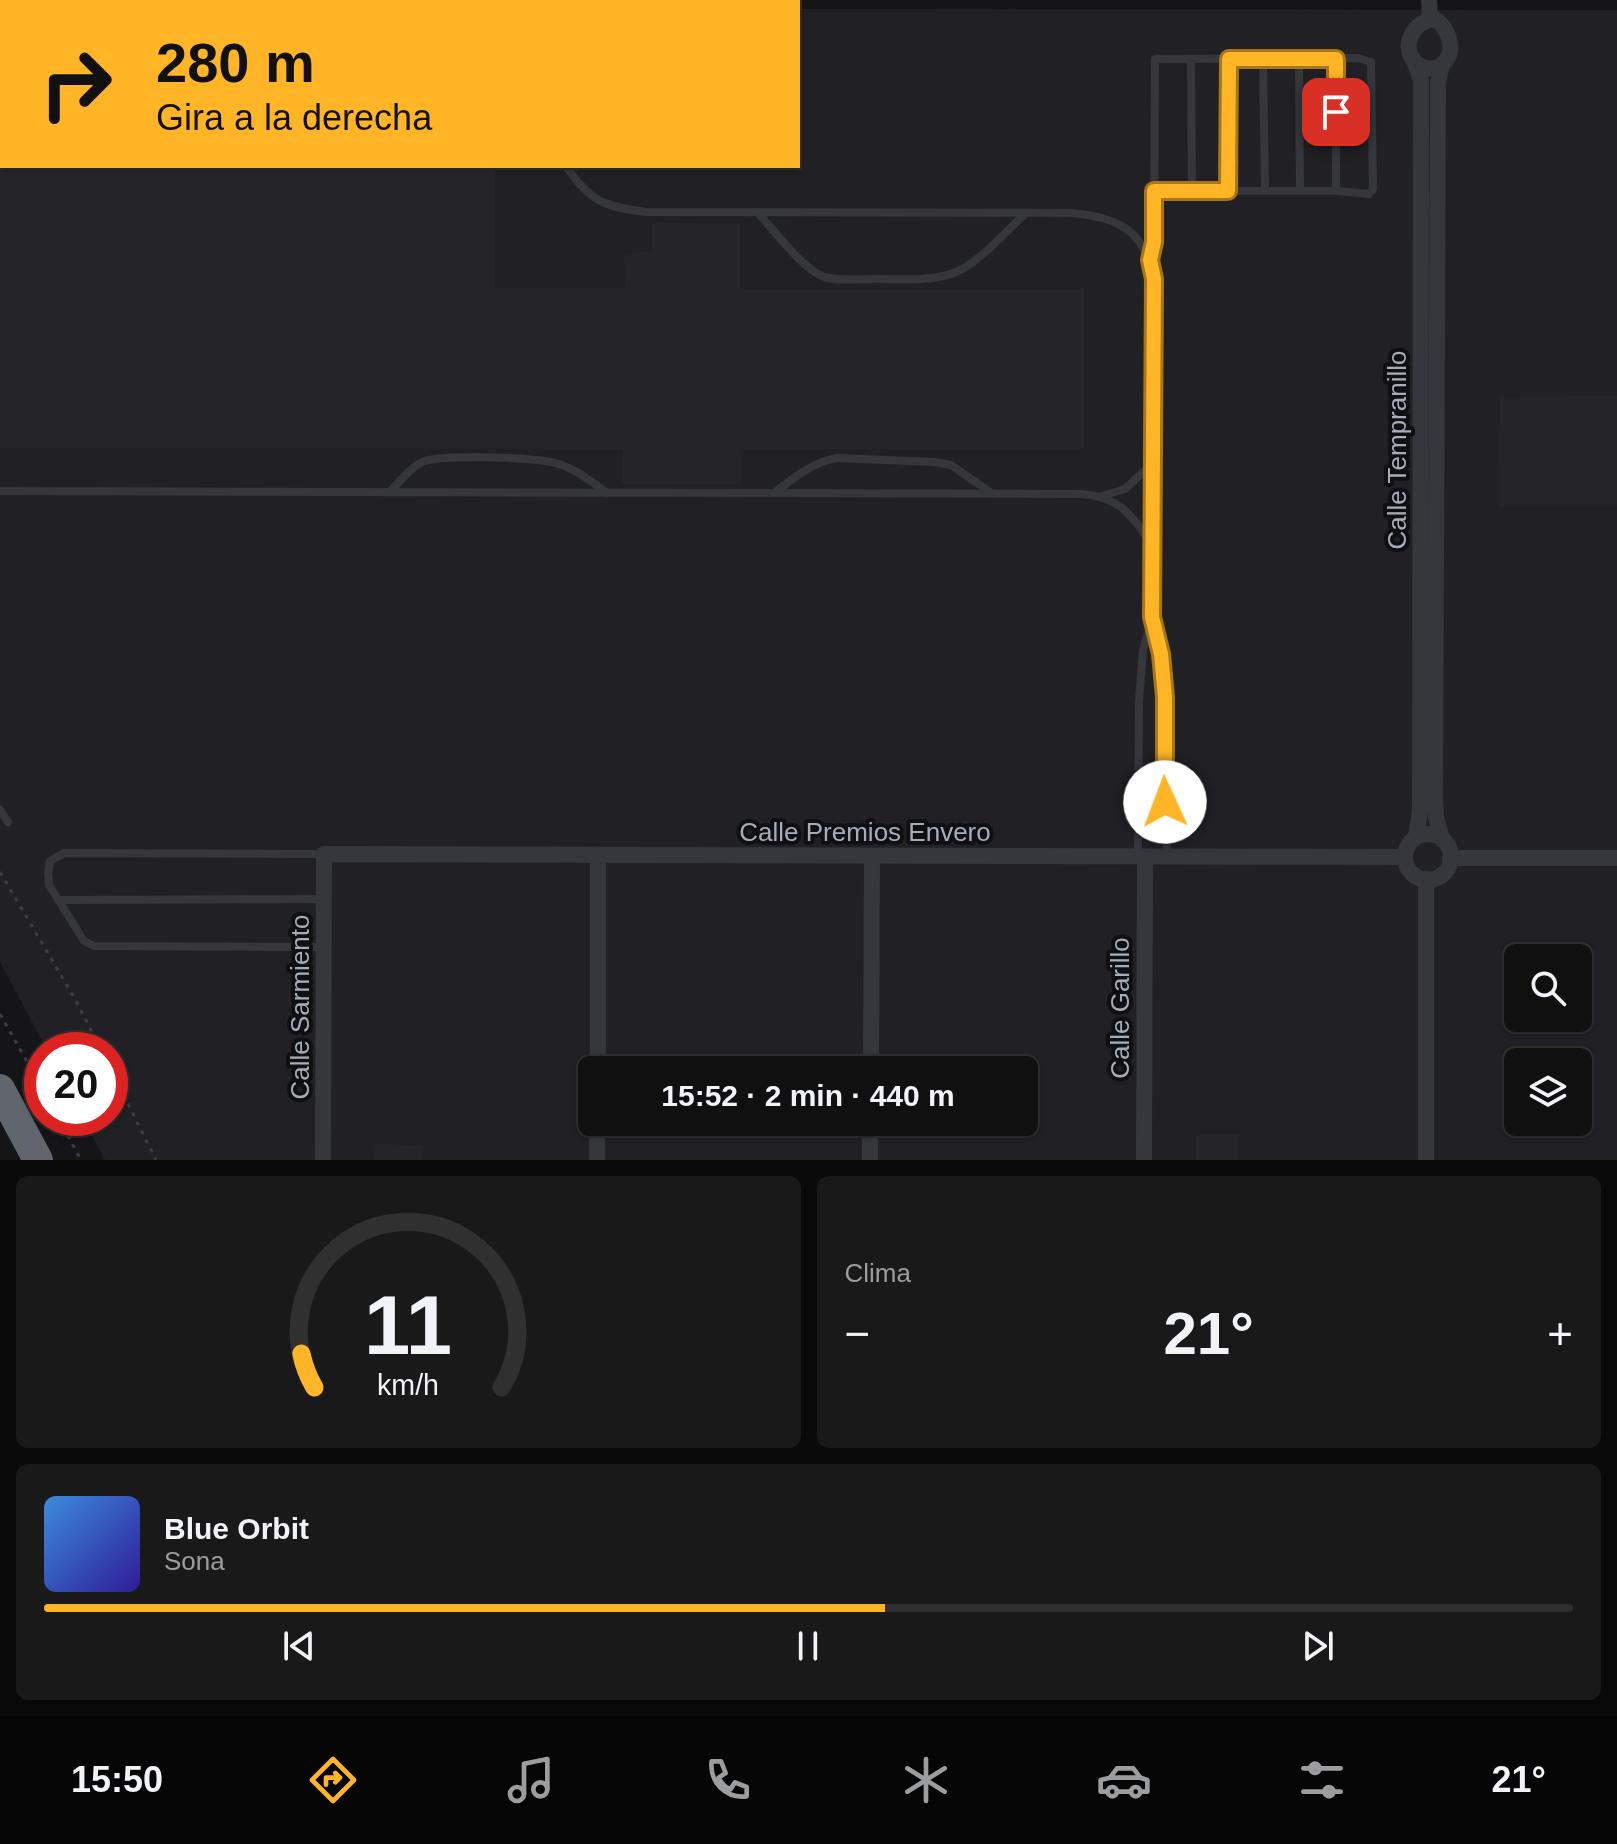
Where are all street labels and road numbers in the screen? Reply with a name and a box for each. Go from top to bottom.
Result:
street label: Calle Tempranillo [1382,351,1412,549]
street label: Calle Premios Envero [739,817,991,847]
street label: Calle Sarmiento [285,915,315,1099]
street label: Calle Garillo [1105,937,1135,1079]

